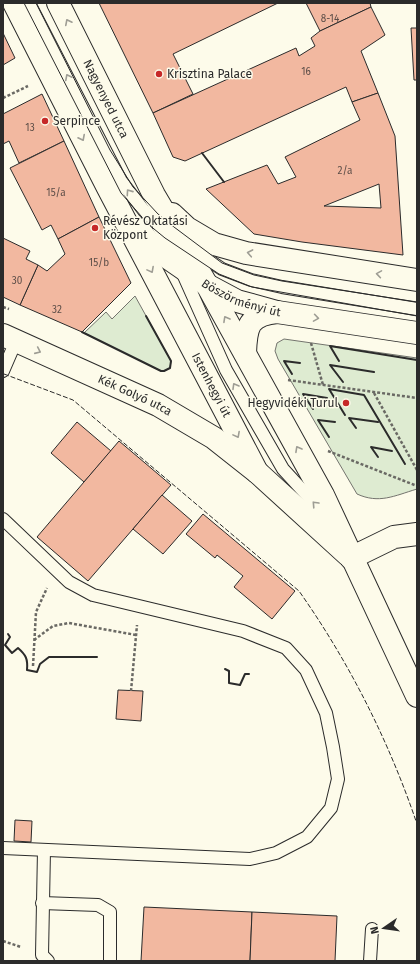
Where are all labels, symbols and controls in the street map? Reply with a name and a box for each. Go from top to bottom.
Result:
house number: 8-14 [321,13,340,25]
one-way arrow [65,19,73,26]
street label: Nagyenyed utca [80,57,131,140]
house number: 16 [301,66,311,78]
place label: Krisztina Palace [167,67,252,81]
marker: Krisztina Palace [154,69,164,79]
one-way arrow [65,74,72,81]
place label: Serpince [53,114,100,128]
marker: Serpince [40,116,50,126]
house number: 13 [25,122,35,134]
one-way arrow [77,134,85,141]
house number: 2/a [337,165,353,177]
house number: 15/a [46,187,66,199]
one-way arrow [126,189,134,196]
place label: Révész Oktatási Központ [103,214,188,242]
marker: Révész Oktatási Központ [90,223,100,233]
one-way arrow [247,249,253,258]
house number: 15/b [89,257,109,269]
one-way arrow [146,266,154,274]
one-way arrow [375,270,382,279]
house number: 30 [12,275,23,287]
street label: Böszörményi út [199,276,282,320]
house number: 32 [52,304,62,316]
one-way arrow [313,313,319,322]
one-way arrow [223,316,231,323]
one-way arrow [34,346,42,354]
street label: Istenhegyi út [189,351,234,420]
street label: Kék Golyó utca [96,372,174,419]
one-way arrow [232,383,240,390]
place label: Hegyvidéki Turul [248,396,338,410]
marker: Hegyvidéki Turul [341,398,351,408]
one-way arrow [233,431,240,438]
one-way arrow [295,446,302,453]
one-way arrow [313,501,320,509]
north arrow [364,908,404,948]
text: N [368,925,382,935]

